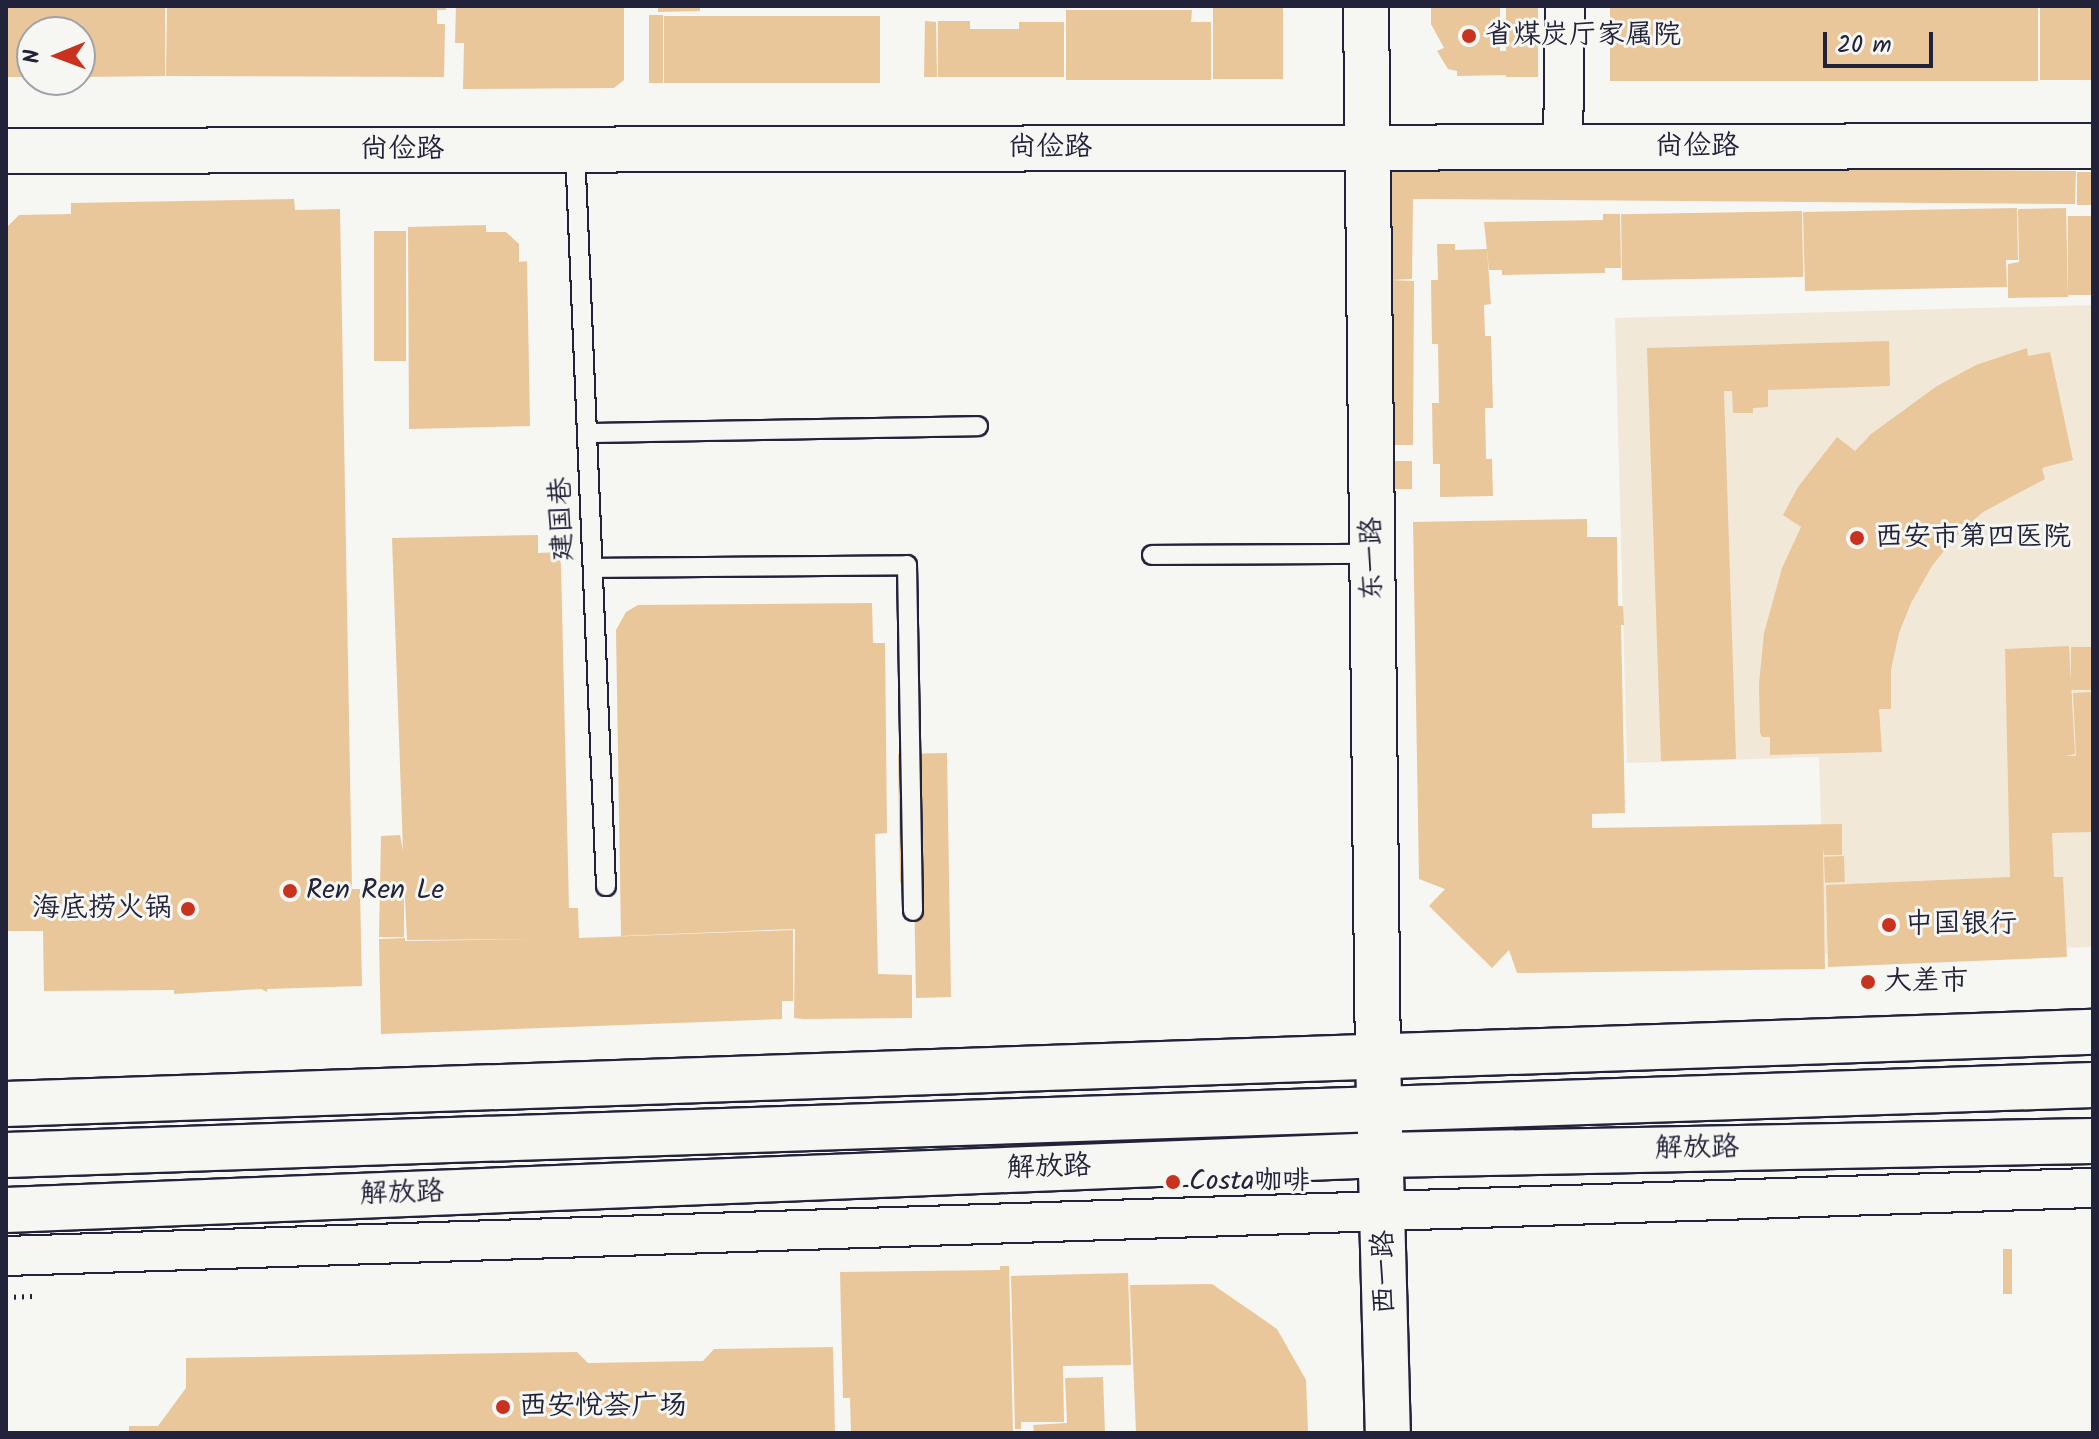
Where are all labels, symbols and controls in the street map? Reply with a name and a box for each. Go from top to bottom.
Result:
north arrow [16,16,96,96]
scale bar [1827,16,1937,66]
place label: 省煤炭厅家属院 [1485,19,1681,53]
text: 20 m [1837,26,1892,65]
marker: 省煤炭厅家属院 [1460,27,1478,45]
text: N [16,49,51,64]
street label: 尚俭路 [1655,130,1739,164]
street label: 尚俭路 [1008,131,1092,165]
street label: 尚俭路 [360,133,444,167]
street label: 建国巷 [545,476,581,562]
street label: 东一路 [1355,517,1391,601]
place label: 西安市第四医院 [1875,521,2071,555]
marker: 西安市第四医院 [1846,527,1868,549]
place label: Ren Ren Le [306,874,444,908]
marker: Ren Ren Le [281,882,299,900]
place label: 海底捞火锅 [32,892,172,926]
marker: 海底捞火锅 [179,900,197,918]
place label: 中国银行 [1905,908,2017,942]
marker: 中国银行 [1880,916,1898,934]
place label: 大差市 [1884,965,1968,999]
marker: 大差市 [1859,973,1877,991]
street label: 解放路 [1655,1131,1739,1167]
street label: 解放路 [1006,1150,1092,1186]
place label: Costa咖啡 [1189,1165,1310,1199]
marker: Costa咖啡 [1164,1173,1182,1191]
street label: 解放路 [359,1176,445,1212]
street label: 西一路 [1367,1230,1403,1314]
place label: 西安悦荟广场 [519,1390,687,1424]
marker: 西安悦荟广场 [494,1398,512,1416]

